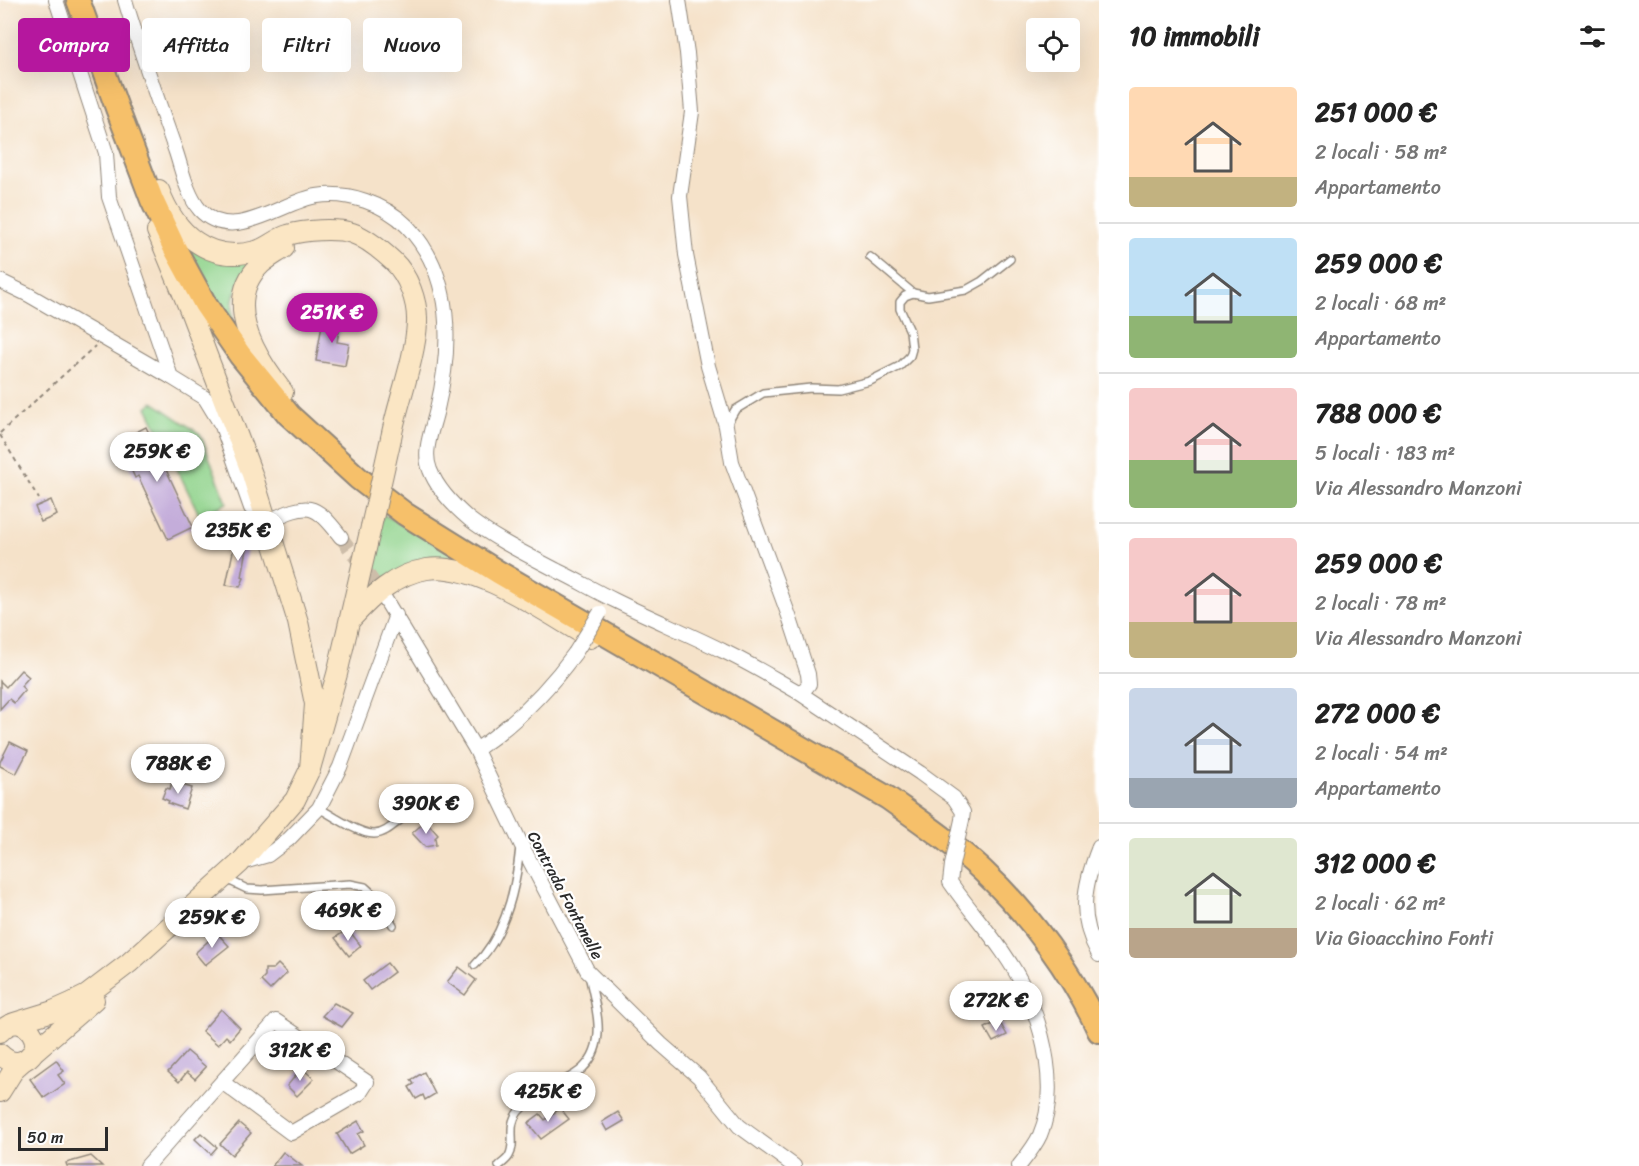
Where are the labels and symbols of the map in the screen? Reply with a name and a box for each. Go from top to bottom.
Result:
pin: 251K € [283,293,381,344]
pin: 259K € [108,432,206,483]
pin: 235K € [189,511,287,562]
pin: 788K € [129,744,227,795]
pin: 390K € [377,784,475,835]
street label: Contrada Fontanelle [519,825,612,965]
pin: 469K € [299,891,397,942]
pin: 259K € [163,898,261,949]
pin: 272K € [947,981,1045,1032]
pin: 312K € [251,1031,349,1082]
pin: 425K € [499,1072,597,1123]
scale bar [18,1124,108,1152]

